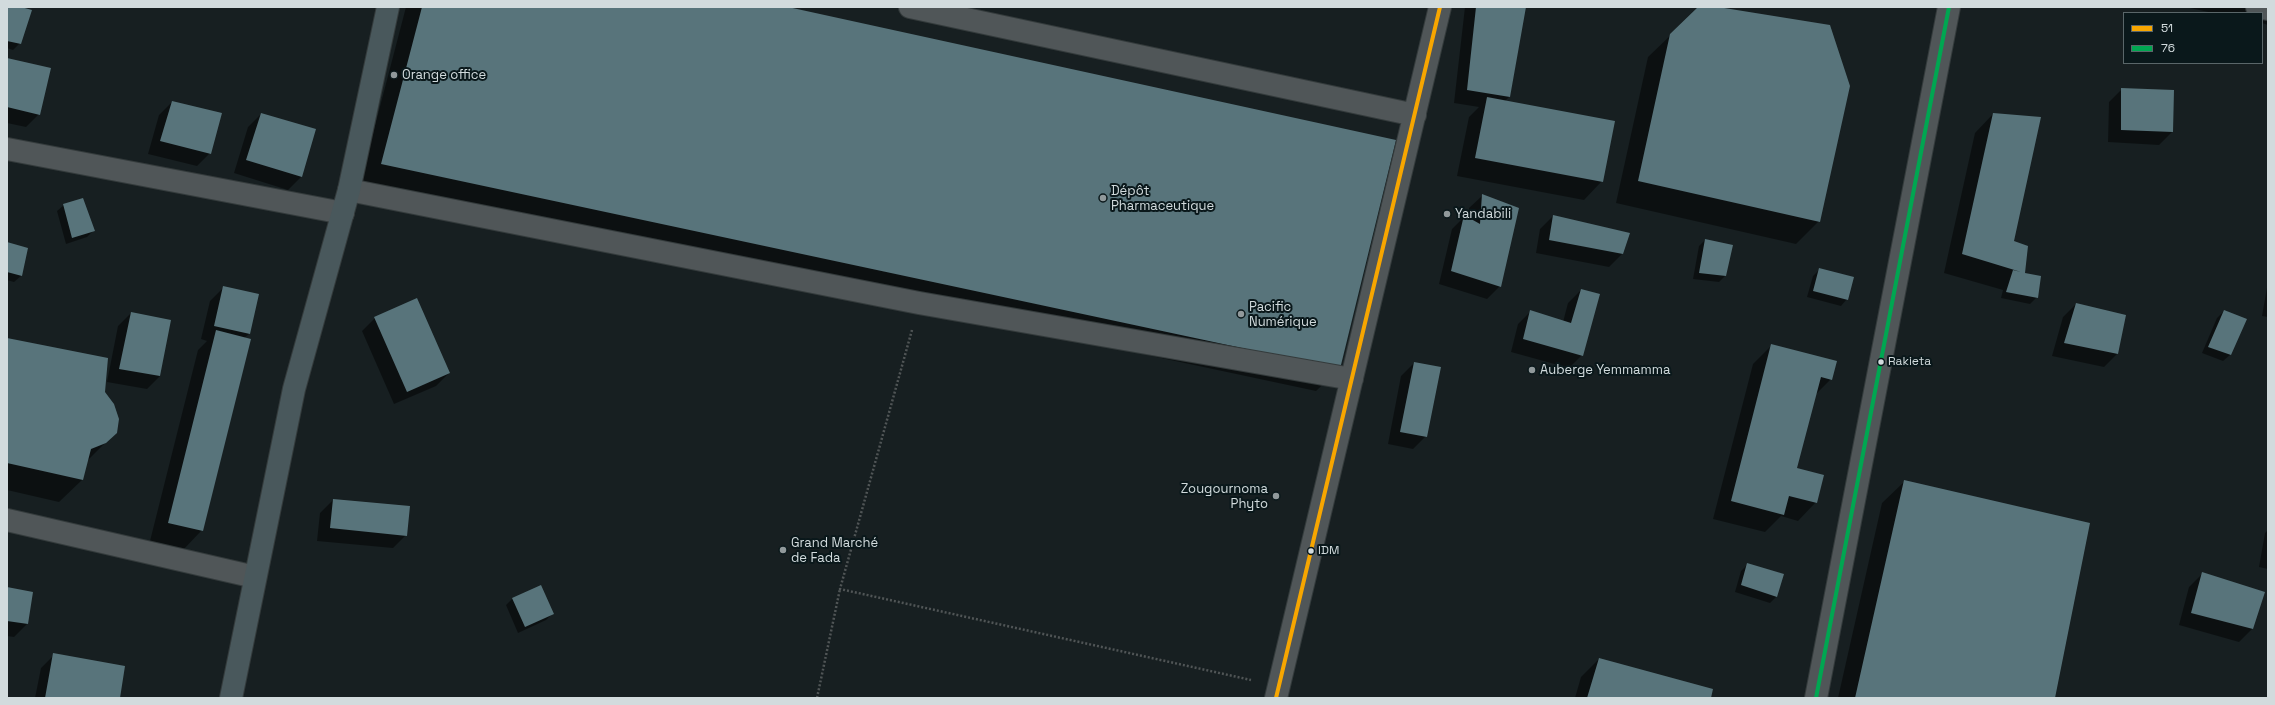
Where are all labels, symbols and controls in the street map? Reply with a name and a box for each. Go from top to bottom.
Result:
legend [2123,12,2263,64]
text: 51 [2161,20,2173,36]
text: 76 [2161,40,2175,56]
place label: Orange office [402,67,486,83]
marker: Orange office [389,70,399,80]
place label: Dépôt Pharmaceutique [1111,183,1214,214]
marker: Dépôt Pharmaceutique [1098,193,1108,203]
place label: Yandabili [1455,206,1511,222]
marker: Yandabili [1442,209,1452,219]
place label: Pacific Numérique [1249,299,1317,330]
marker: Pacific Numérique [1236,309,1246,319]
place label: Rakieta [1888,355,1931,369]
marker: Rakieta [1876,357,1886,367]
place label: Auberge Yemmamma [1540,362,1670,378]
marker: Auberge Yemmamma [1527,365,1537,375]
place label: Zougournoma Phyto [1181,481,1268,512]
marker: Zougournoma Phyto [1271,491,1281,501]
place label: Grand Marché de Fada [791,535,878,566]
place label: IDM [1318,544,1339,558]
marker: Grand Marché de Fada [778,545,788,555]
marker: IDM [1306,546,1316,556]

